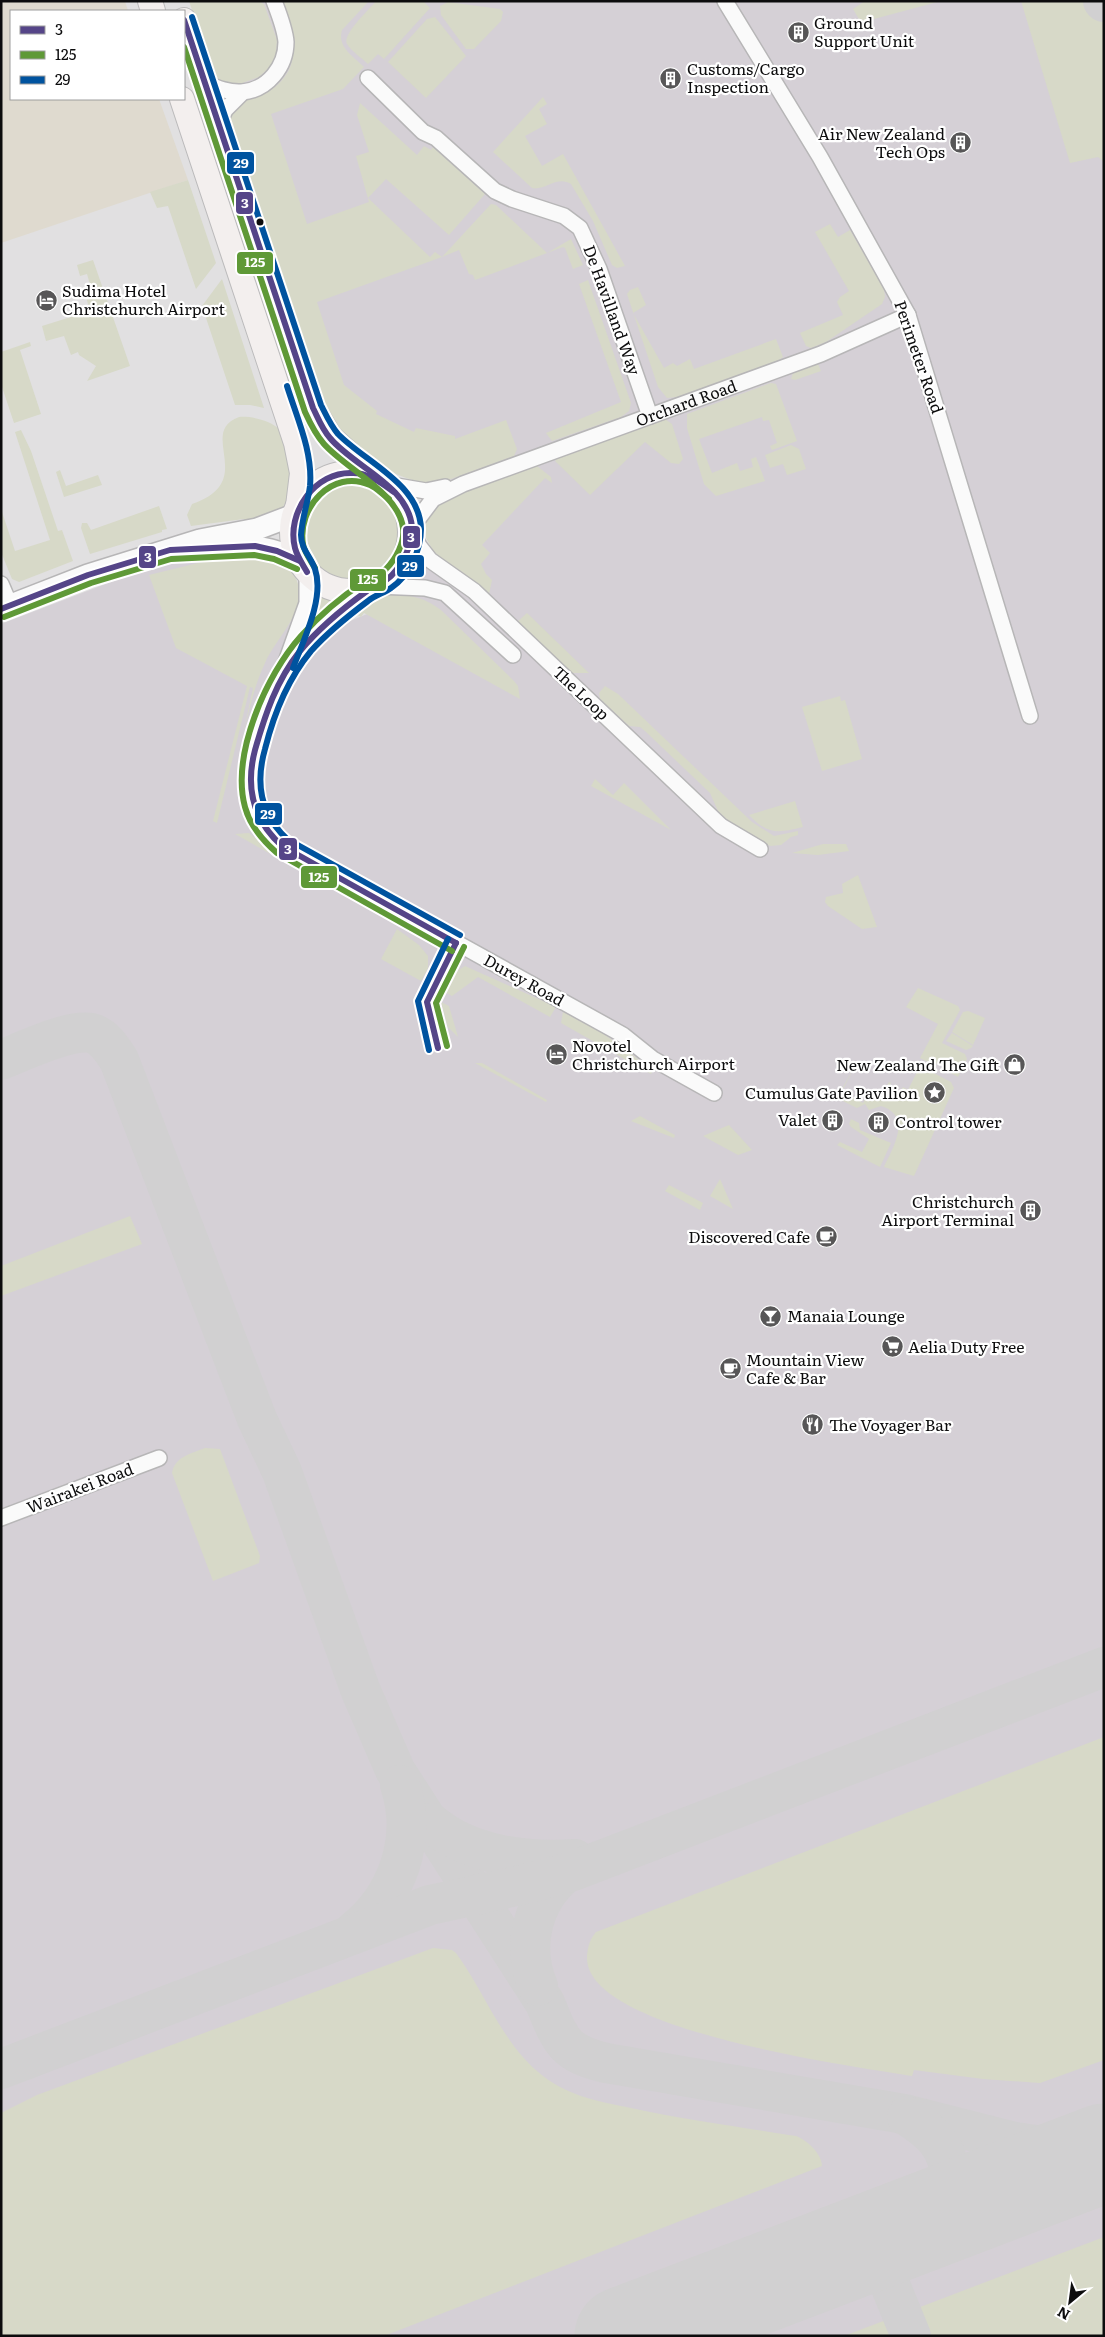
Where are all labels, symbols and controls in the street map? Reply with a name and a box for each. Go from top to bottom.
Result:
legend [10,10,185,100]
place label: Ground Support Unit [814,10,915,52]
text: 3 [55,17,63,40]
building icon: Ground Support Unit [786,20,810,44]
text: 125 [55,42,77,65]
place label: Customs/Cargo Inspection [687,56,805,98]
building icon: Customs/Cargo Inspection [659,66,683,90]
text: 29 [55,67,71,90]
place label: Air New Zealand Tech Ops [818,121,945,163]
building icon: Air New Zealand Tech Ops [949,131,973,155]
line badge: 29 [226,151,255,175]
text: 29 [233,152,249,172]
line badge: 3 [235,191,254,215]
text: 3 [241,192,249,212]
unlabelled marker [255,217,265,227]
street label: De Havilland Way [578,241,648,379]
line badge: 125 [236,251,274,275]
text: 125 [245,251,266,271]
place label: Sudima Hotel Christchurch Airport [62,278,225,320]
hotel icon: Sudima Hotel Christchurch Airport [34,288,58,312]
street label: Perimeter Road [889,297,951,417]
street label: Orchard Road [632,373,740,431]
line badge: 3 [402,525,421,549]
text: 3 [407,526,415,546]
line badge: 3 [138,545,157,569]
text: 3 [144,546,152,566]
line badge: 29 [396,554,425,578]
text: 29 [402,555,418,575]
line badge: 125 [349,568,387,592]
text: 125 [358,568,379,588]
street label: The Loop [548,660,615,725]
line badge: 29 [254,802,283,826]
text: 29 [260,803,276,823]
line badge: 3 [278,837,298,861]
text: 3 [284,838,292,858]
line badge: 125 [300,865,338,889]
text: 125 [309,866,330,886]
street label: Durey Road [480,947,569,1011]
place label: Novotel Christchurch Airport [572,1033,735,1075]
hotel icon: Novotel Christchurch Airport [544,1043,568,1067]
place label: New Zealand The Gift [836,1052,999,1076]
shop icon: New Zealand The Gift [1003,1053,1027,1077]
place label: Cumulus Gate Pavilion [745,1080,918,1104]
place icon: Cumulus Gate Pavilion [922,1081,946,1105]
place label: Valet [778,1107,818,1131]
building icon: Valet [821,1108,845,1132]
place label: Control tower [895,1109,1002,1133]
building icon: Control tower [867,1110,891,1134]
place label: Christchurch Airport Terminal [881,1189,1014,1231]
building icon: Christchurch Airport Terminal [1018,1199,1042,1223]
place label: Discovered Cafe [688,1224,810,1248]
cafe icon: Discovered Cafe [814,1225,838,1249]
place label: Manaia Lounge [787,1303,905,1327]
bar icon: Manaia Lounge [759,1304,783,1328]
place label: Aelia Duty Free [908,1334,1025,1358]
supermarket icon: Aelia Duty Free [880,1335,904,1359]
place label: Mountain View Cafe & Bar [746,1347,864,1389]
cafe icon: Mountain View Cafe & Bar [718,1357,742,1381]
place label: The Voyager Bar [829,1412,952,1436]
restaurant icon: The Voyager Bar [801,1413,825,1437]
street label: Wairakei Road [23,1456,137,1518]
north arrow [1045,2277,1095,2327]
text: N [1053,2303,1073,2326]

